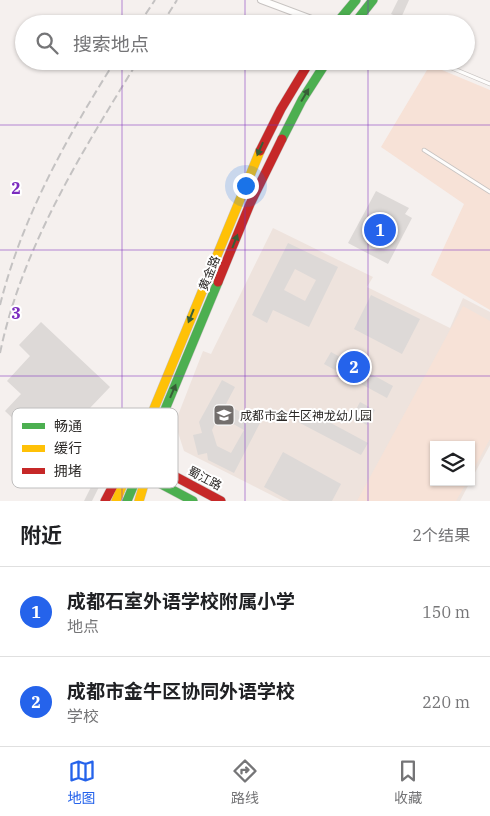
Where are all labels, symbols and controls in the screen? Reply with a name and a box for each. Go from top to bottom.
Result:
search box [15,15,475,70]
icon: search [33,29,61,57]
text: 搜索地点 [73,32,149,56]
one-way arrow [301,88,310,101]
one-way arrow [256,142,264,156]
your location [233,173,259,199]
text: 2 [11,178,21,198]
pin: 1 [364,211,396,249]
one-way arrow [231,233,239,248]
street label: 黄金路 [195,253,223,293]
text: 3 [11,303,21,323]
one-way arrow [187,308,195,323]
pin: 2 [338,348,370,386]
one-way arrow [169,383,177,398]
school or university icon: 成都市金牛区神龙幼儿园 [212,403,236,427]
legend [12,408,178,488]
place label: 成都市金牛区神龙幼儿园 [240,408,372,423]
text: 畅通 [54,417,82,435]
text: 缓行 [54,439,82,457]
map controls [430,441,475,486]
button: layers [430,441,475,486]
text: 拥堵 [54,462,82,480]
street label: 蜀江路 [186,463,224,493]
text: 附近 [20,521,62,549]
text: 2个结果 [412,525,470,545]
text: 成都石室外语学校附属小学 [67,589,295,613]
text: 1 [31,602,41,622]
text: 150 m [422,602,470,622]
text: 地点 [67,616,99,636]
text: 成都市金牛区协同外语学校 [67,679,295,703]
text: 2 [31,692,41,712]
text: 220 m [422,692,470,712]
text: 学校 [67,706,99,726]
tab: 地图 [68,757,96,807]
tab: 路线 [231,757,259,807]
tab: 收藏 [394,757,422,807]

